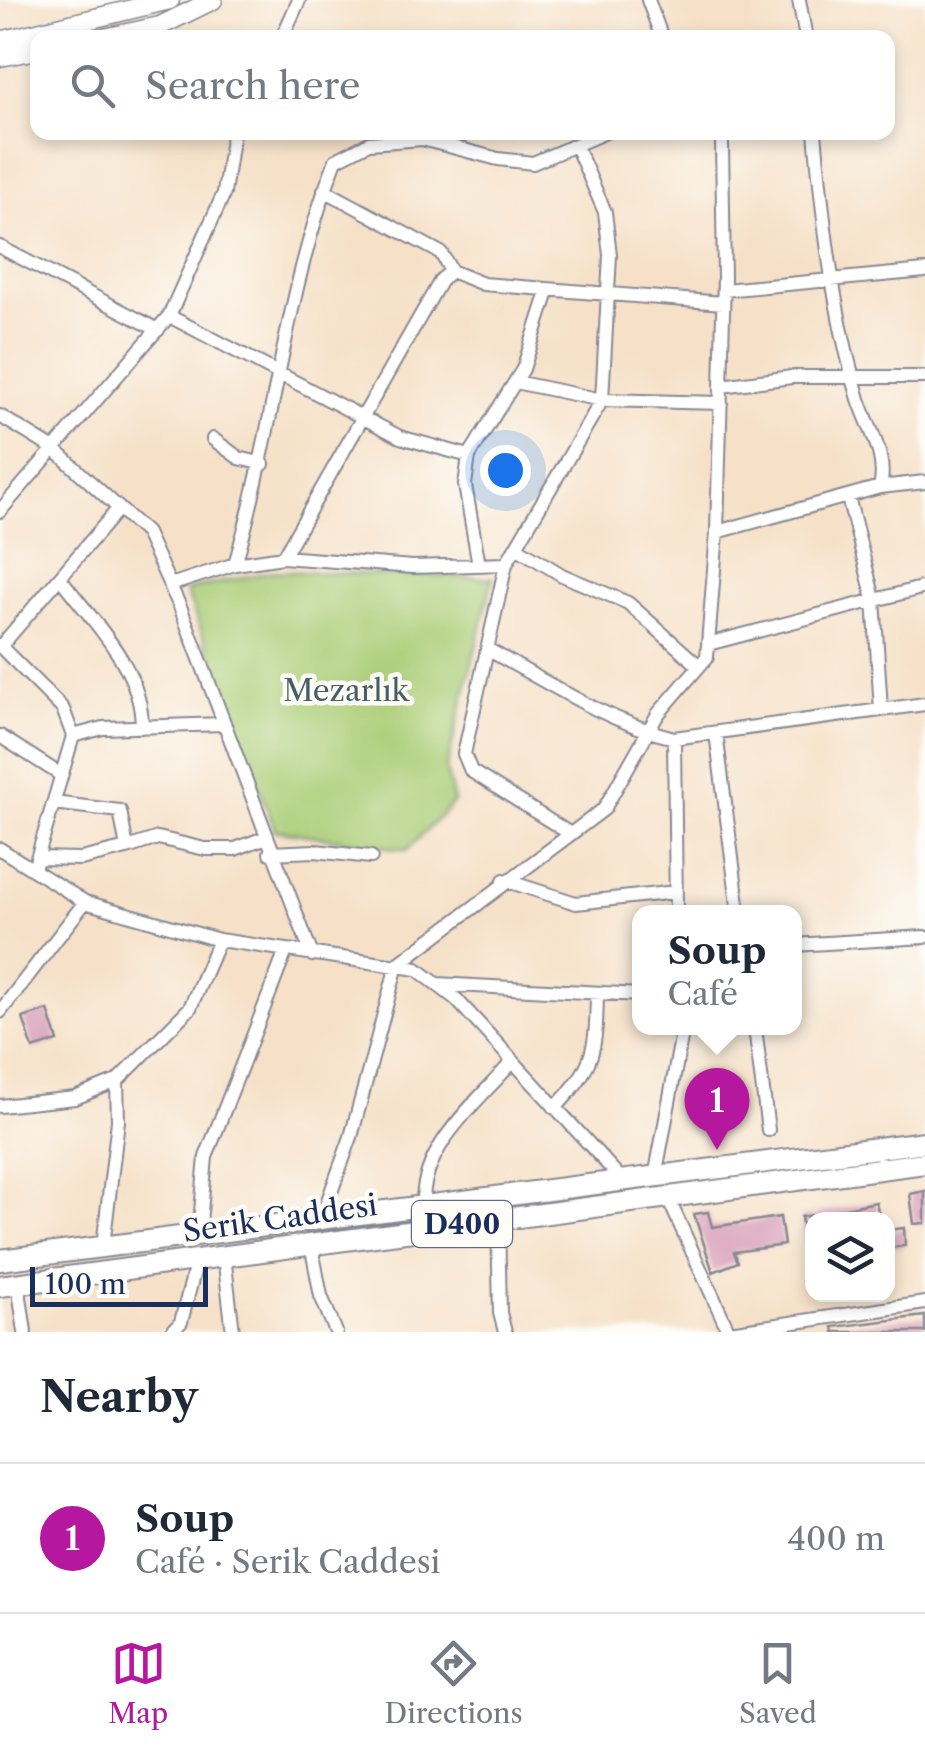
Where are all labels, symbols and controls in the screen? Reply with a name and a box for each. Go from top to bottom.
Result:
search box [30,30,895,140]
icon: search [65,58,120,113]
text: Search here [145,62,360,109]
your location [480,445,531,496]
park label: Mezarlık [283,672,411,709]
popup [632,905,802,1035]
text: Soup [667,927,767,974]
text: Café [667,974,738,1013]
pin: 1 [684,1068,750,1150]
street label: Serik Caddesi [180,1186,380,1250]
road number: D400 [412,1201,512,1247]
map controls [805,1212,895,1302]
button: layers [805,1212,895,1302]
scale bar [30,1262,208,1306]
text: 100 m [45,1267,126,1301]
text: Nearby [40,1371,198,1423]
text: Soup [135,1495,234,1542]
text: 1 [65,1519,80,1558]
text: 400 m [788,1519,885,1558]
text: Café · Serik Caddesi [135,1542,440,1581]
tab: Map [108,1636,168,1730]
tab: Directions [384,1636,523,1730]
tab: Saved [739,1636,817,1730]

